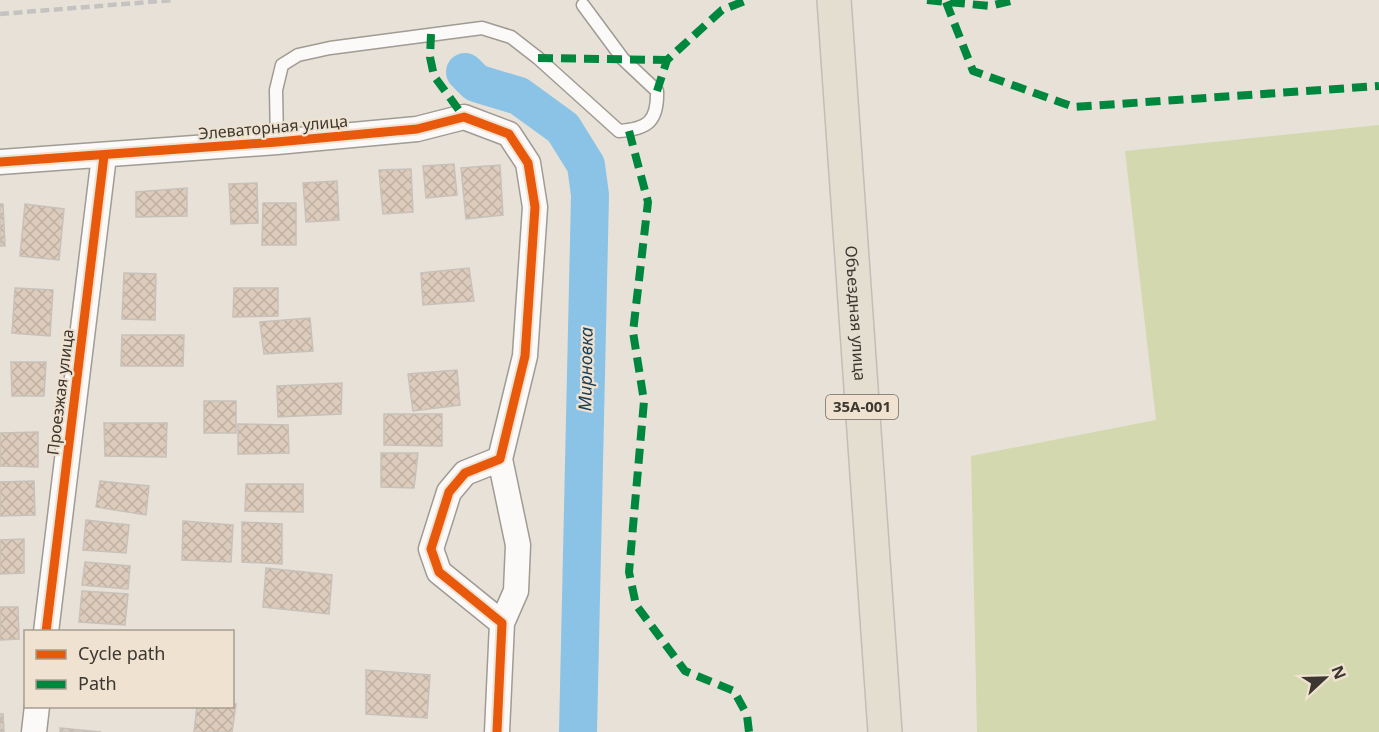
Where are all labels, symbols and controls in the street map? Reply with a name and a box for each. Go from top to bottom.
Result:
street label: Элеваторная улица [197,109,349,145]
street label: Объездная улица [840,245,872,382]
water label: Мирновка [572,327,598,411]
street label: Проезжая улица [41,328,79,456]
road number: 35А-001 [826,395,898,419]
legend [24,630,234,708]
text: Cycle path [78,641,165,665]
north arrow [1295,648,1355,708]
text: N [1326,662,1352,683]
text: Path [78,671,117,695]

